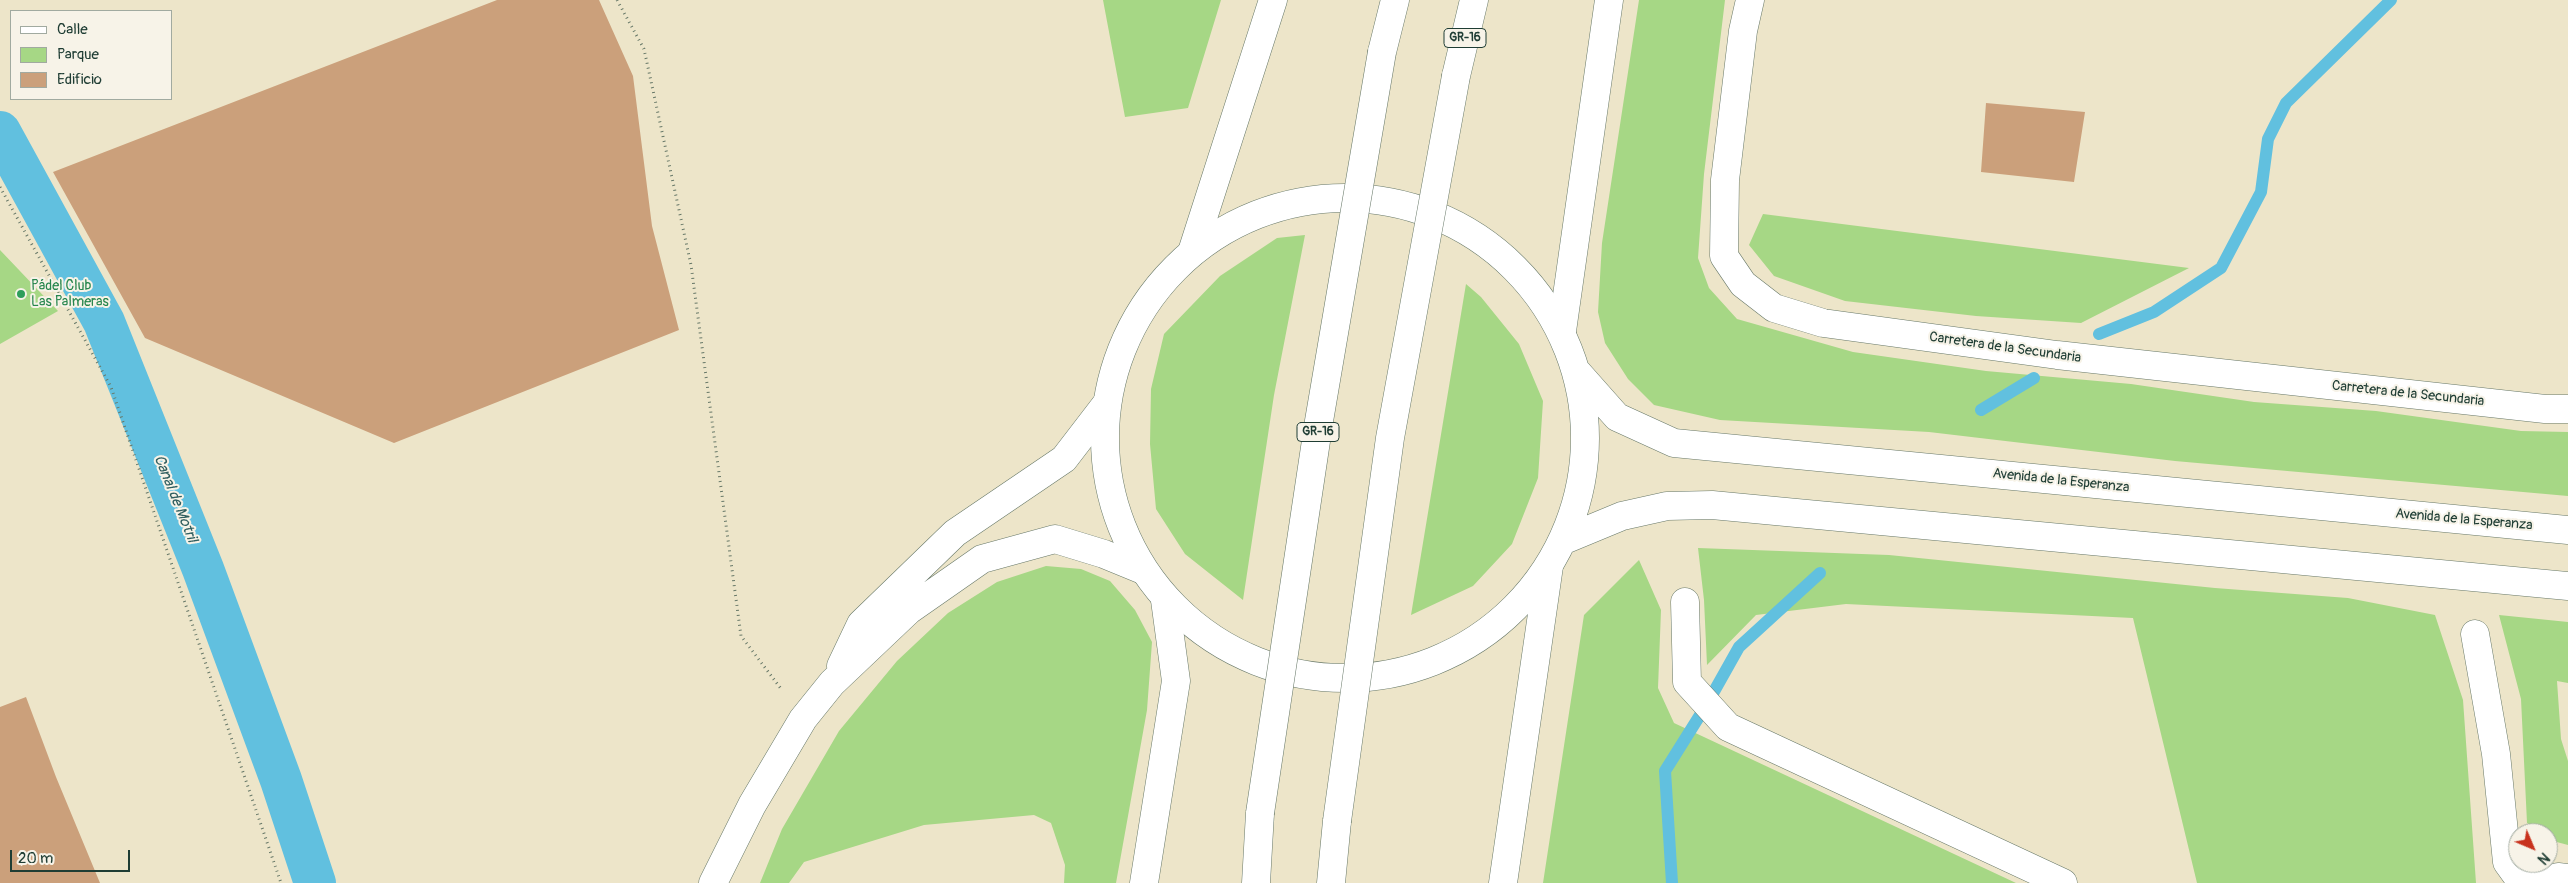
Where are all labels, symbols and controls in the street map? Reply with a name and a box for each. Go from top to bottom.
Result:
legend [10,10,172,100]
text: Calle [57,20,88,39]
road number: GR-16 [1444,28,1486,48]
text: Parque [57,45,99,64]
text: Edificio [57,70,102,89]
place label: Pádel Club Las Palmeras [31,278,109,310]
marker: Pádel Club Las Palmeras [15,288,27,300]
street label: Carretera de la Secundaria [1928,329,2082,367]
street label: Carretera de la Secundaria [2331,378,2485,410]
road number: GR-16 [1297,422,1339,442]
water label: Canal de Motril [149,453,201,545]
street label: Avenida de la Esperanza [1992,465,2130,497]
street label: Avenida de la Esperanza [2395,506,2533,534]
north arrow [2508,823,2558,873]
scale bar [12,840,132,872]
text: 20 m [18,849,53,868]
text: N [2534,849,2553,868]

